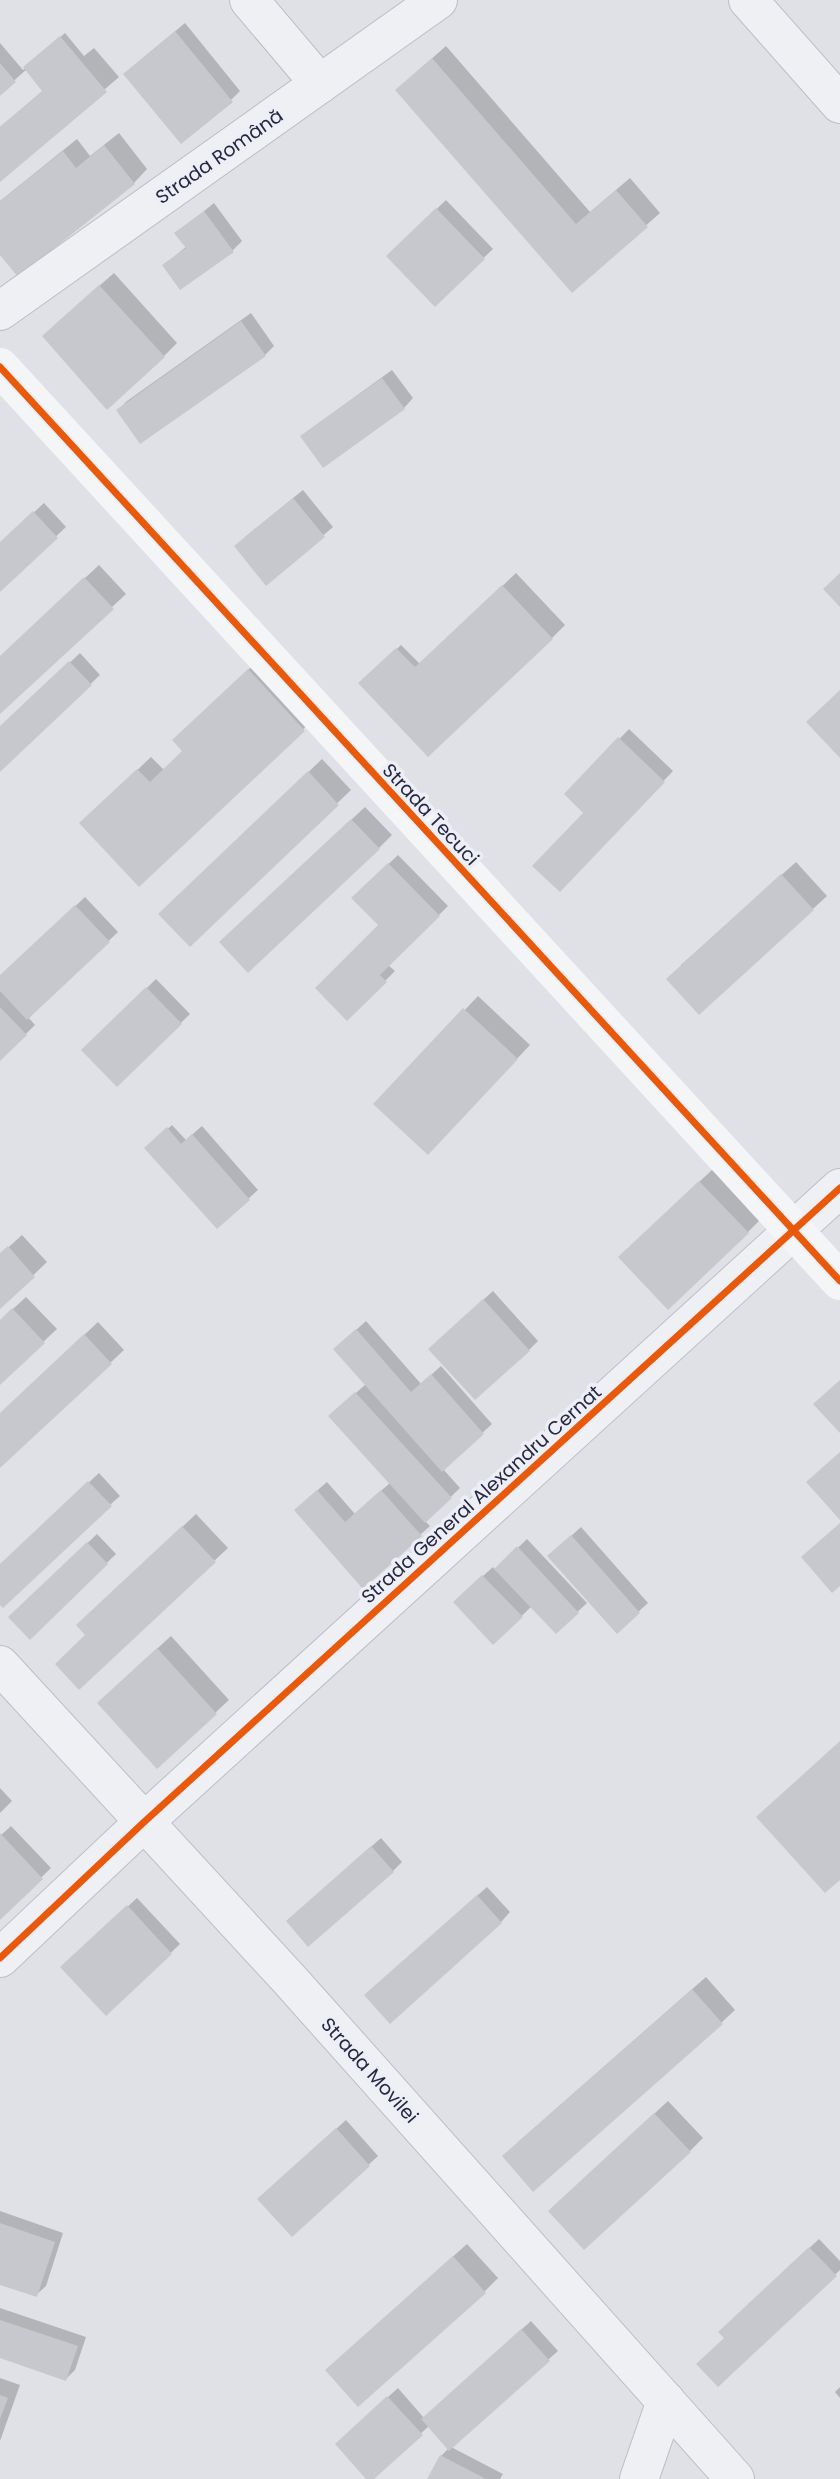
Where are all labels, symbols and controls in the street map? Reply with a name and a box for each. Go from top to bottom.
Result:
street label: Strada Română [150,102,288,210]
street label: Strada Tecuci [376,757,485,871]
street label: Strada General Alexandru Cernat [355,1379,607,1610]
street label: Strada Movilei [315,2012,424,2129]

